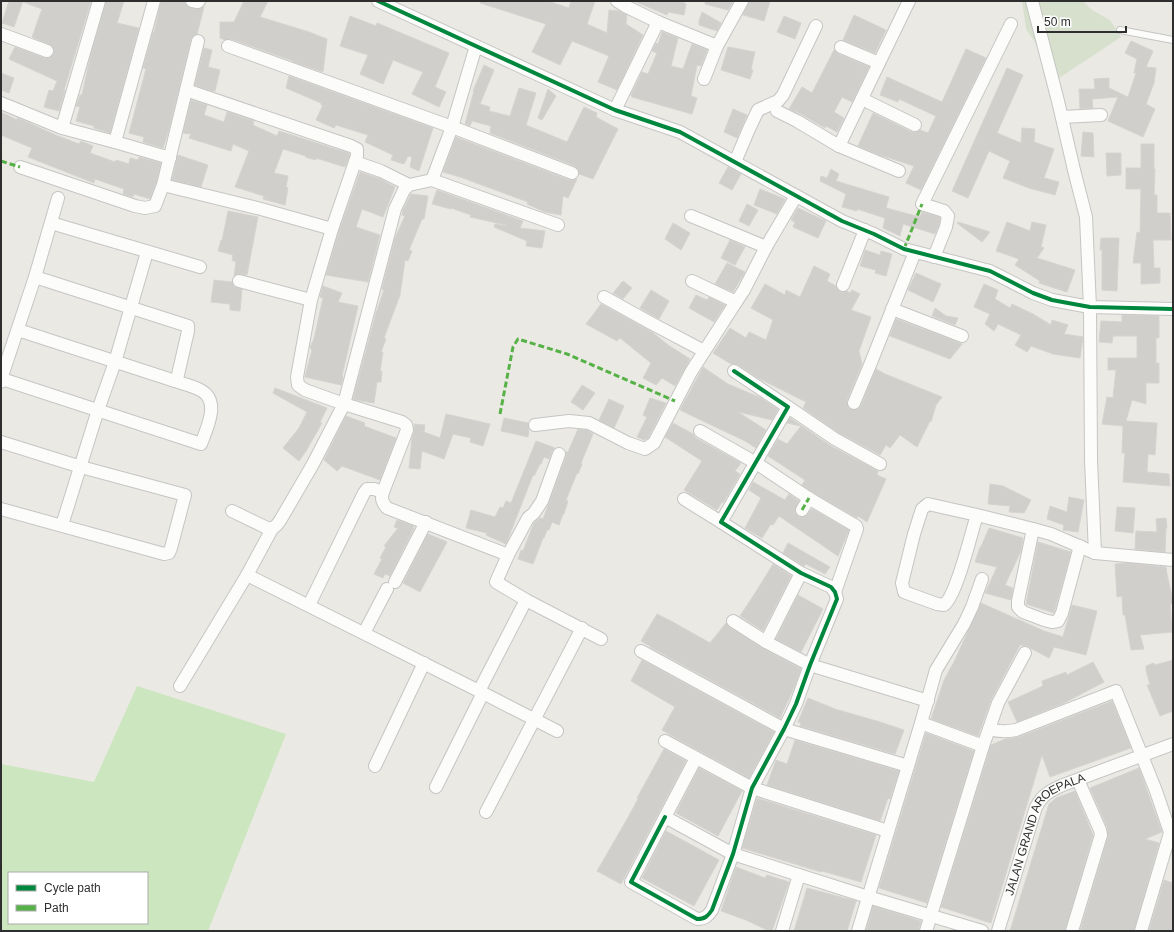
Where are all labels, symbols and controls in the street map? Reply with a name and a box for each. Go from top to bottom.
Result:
scale bar [1038,8,1126,34]
text: 50 m [1044,15,1071,29]
street label: JALAN GRAND AROEPALA [1002,770,1087,897]
legend [8,872,148,924]
text: Cycle path [44,881,101,895]
text: Path [44,901,69,915]

